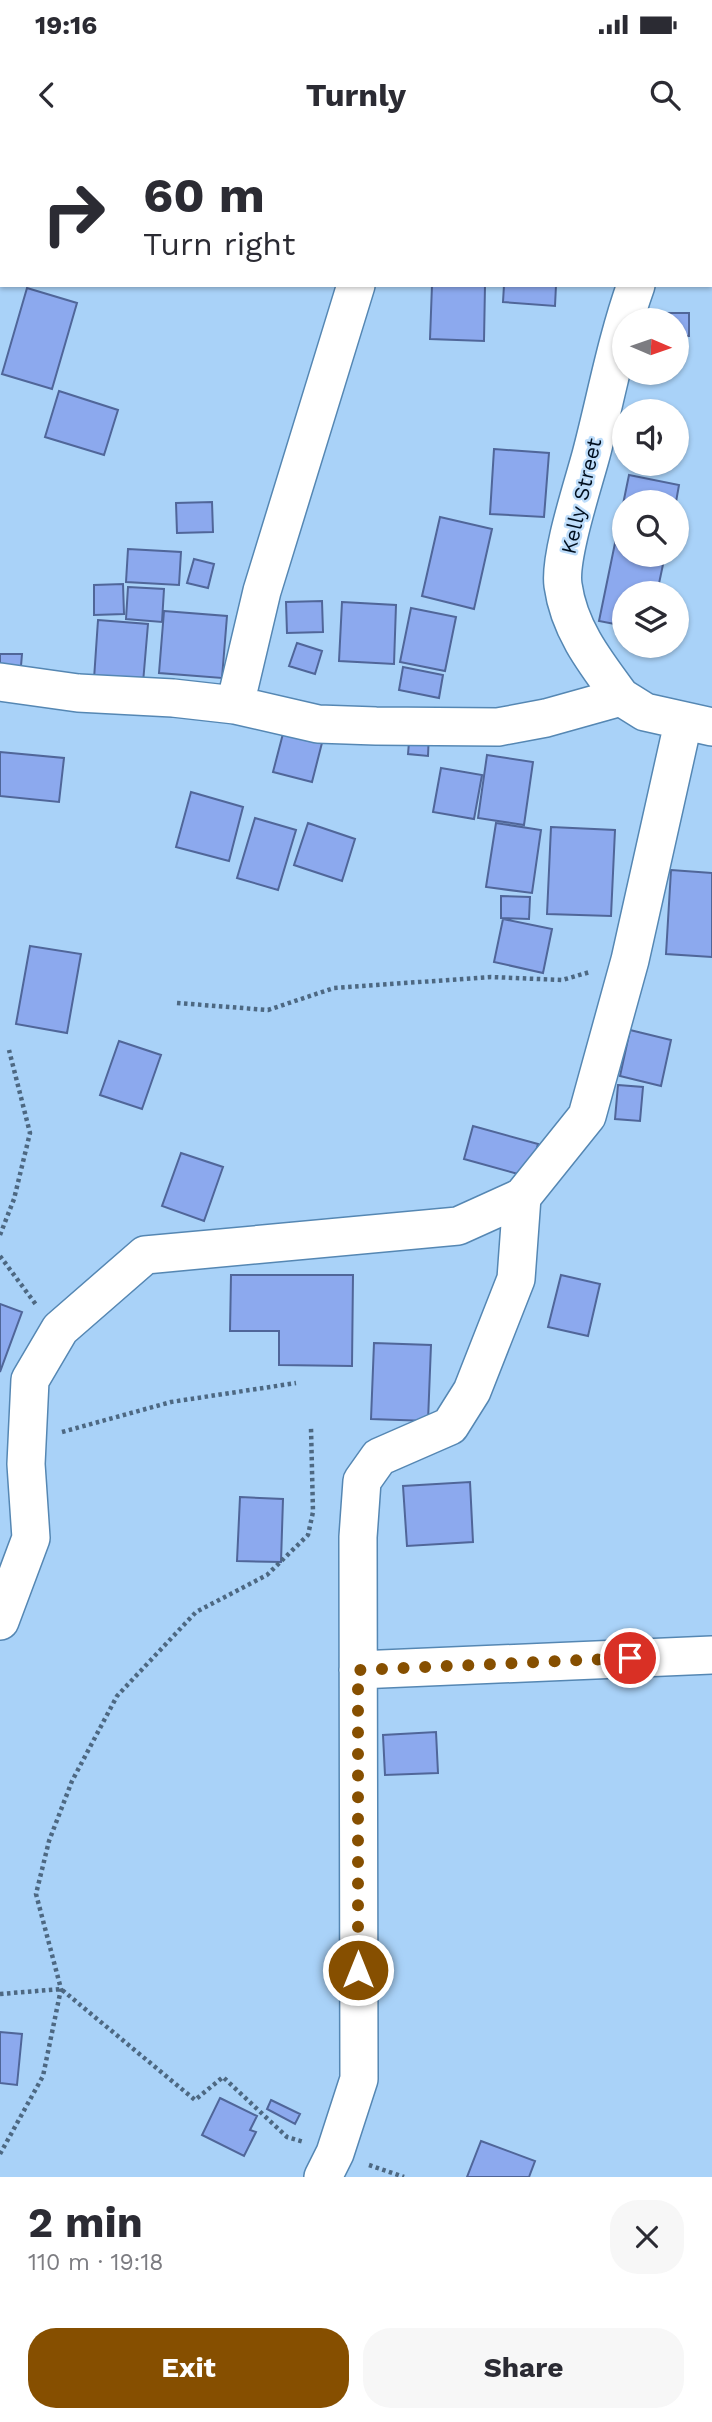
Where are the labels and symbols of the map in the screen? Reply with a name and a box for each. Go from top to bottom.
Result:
north arrow [612,308,690,385]
street label: Kelly Street [556,436,606,556]
pin [600,1628,660,1688]
position arrow [321,1933,395,2007]

